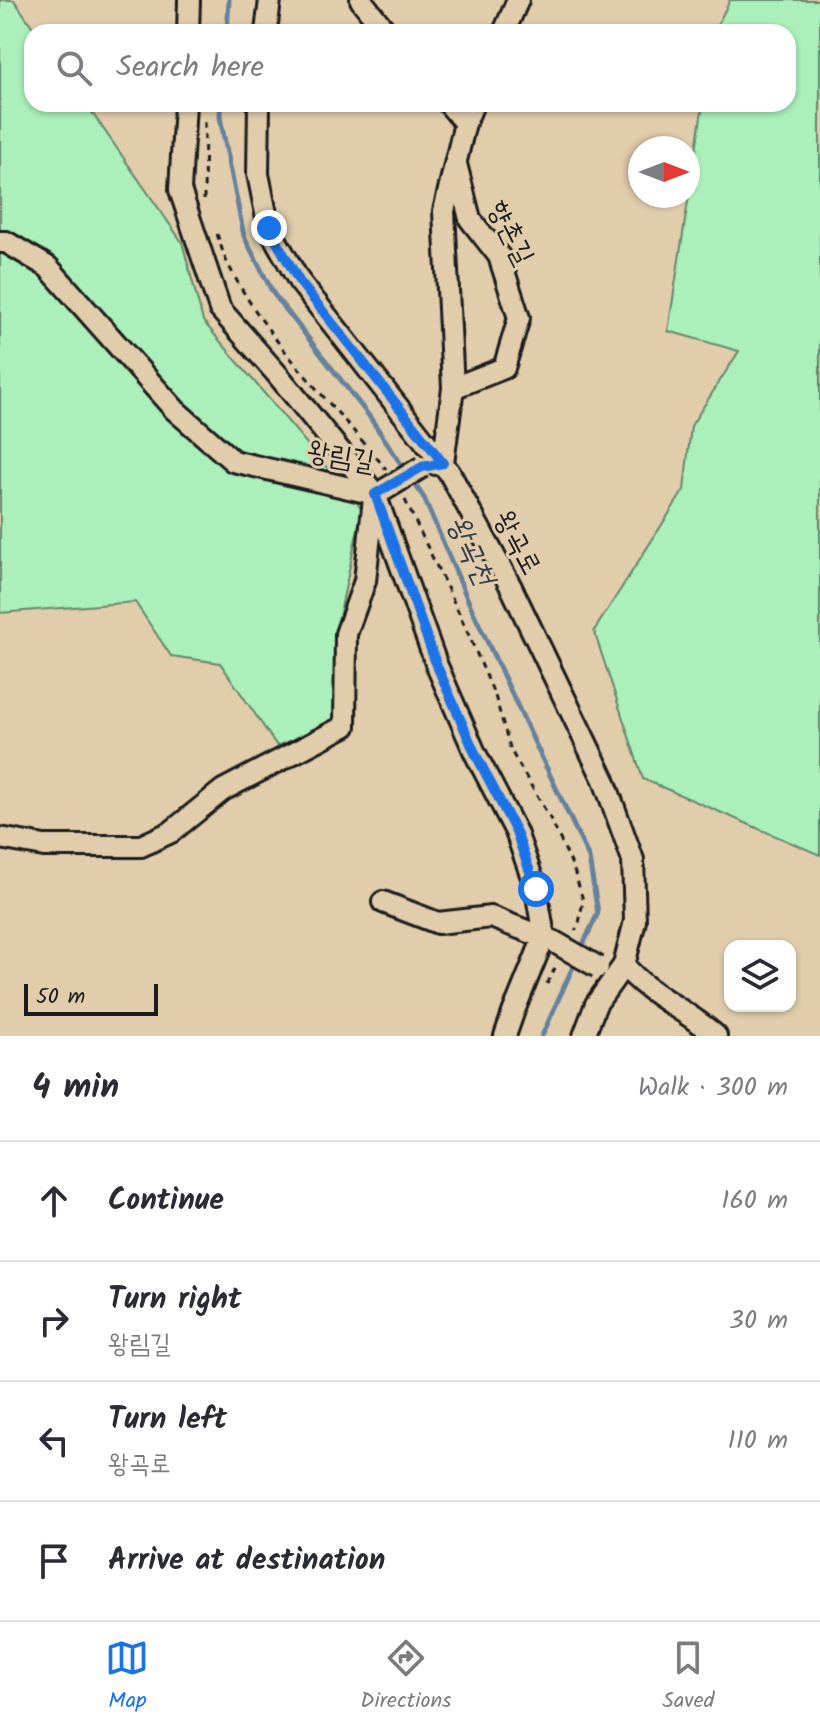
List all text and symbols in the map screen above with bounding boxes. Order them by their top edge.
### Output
search box [24,24,796,112]
text: Search here [116,44,264,92]
icon: search [52,46,96,90]
north arrow [628,136,700,208]
street label: 향촌길 [474,193,545,273]
route end [251,210,287,246]
street label: 왕림길 [303,429,378,485]
street label: 왕곡로 [481,503,553,584]
water label: 왕곡천 [433,508,508,596]
route start [518,871,554,907]
map controls [724,940,796,1012]
button: layers [724,940,796,1012]
scale bar [24,980,158,1016]
text: 50 m [36,980,85,1015]
text: 4 min [32,1061,119,1115]
text: Walk · 300 m [638,1067,788,1109]
text: Continue [108,1177,224,1225]
icon: ahead [32,1179,76,1223]
text: 160 m [721,1180,788,1222]
text: Turn right [108,1276,241,1324]
icon: right [32,1299,76,1343]
text: 30 m [729,1300,788,1342]
text: 왕림길 [108,1324,171,1366]
text: Turn left [108,1396,227,1444]
icon: left [32,1419,76,1463]
text: 110 m [728,1420,788,1462]
text: 왕곡로 [108,1444,171,1486]
text: Arrive at destination [108,1537,385,1585]
icon: arrive [32,1539,76,1583]
tab: Map [105,1636,149,1719]
tab: Directions [360,1636,452,1719]
tab: Saved [662,1636,715,1719]

